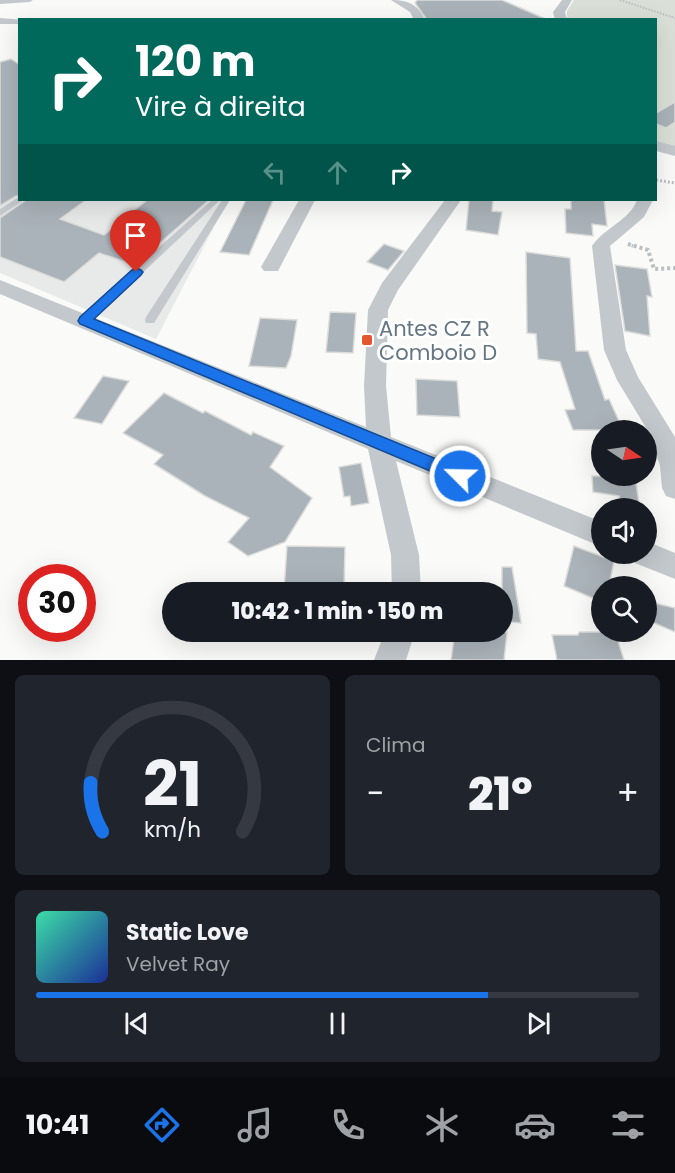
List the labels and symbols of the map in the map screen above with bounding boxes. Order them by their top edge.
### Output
pin [110,210,161,272]
place label: Antes CZ R Comboio D [379,314,497,367]
marker: Antes CZ R Comboio D [360,333,374,347]
north arrow [591,420,657,486]
position arrow [428,444,492,508]
speed limit sign: 30 [18,564,96,642]

